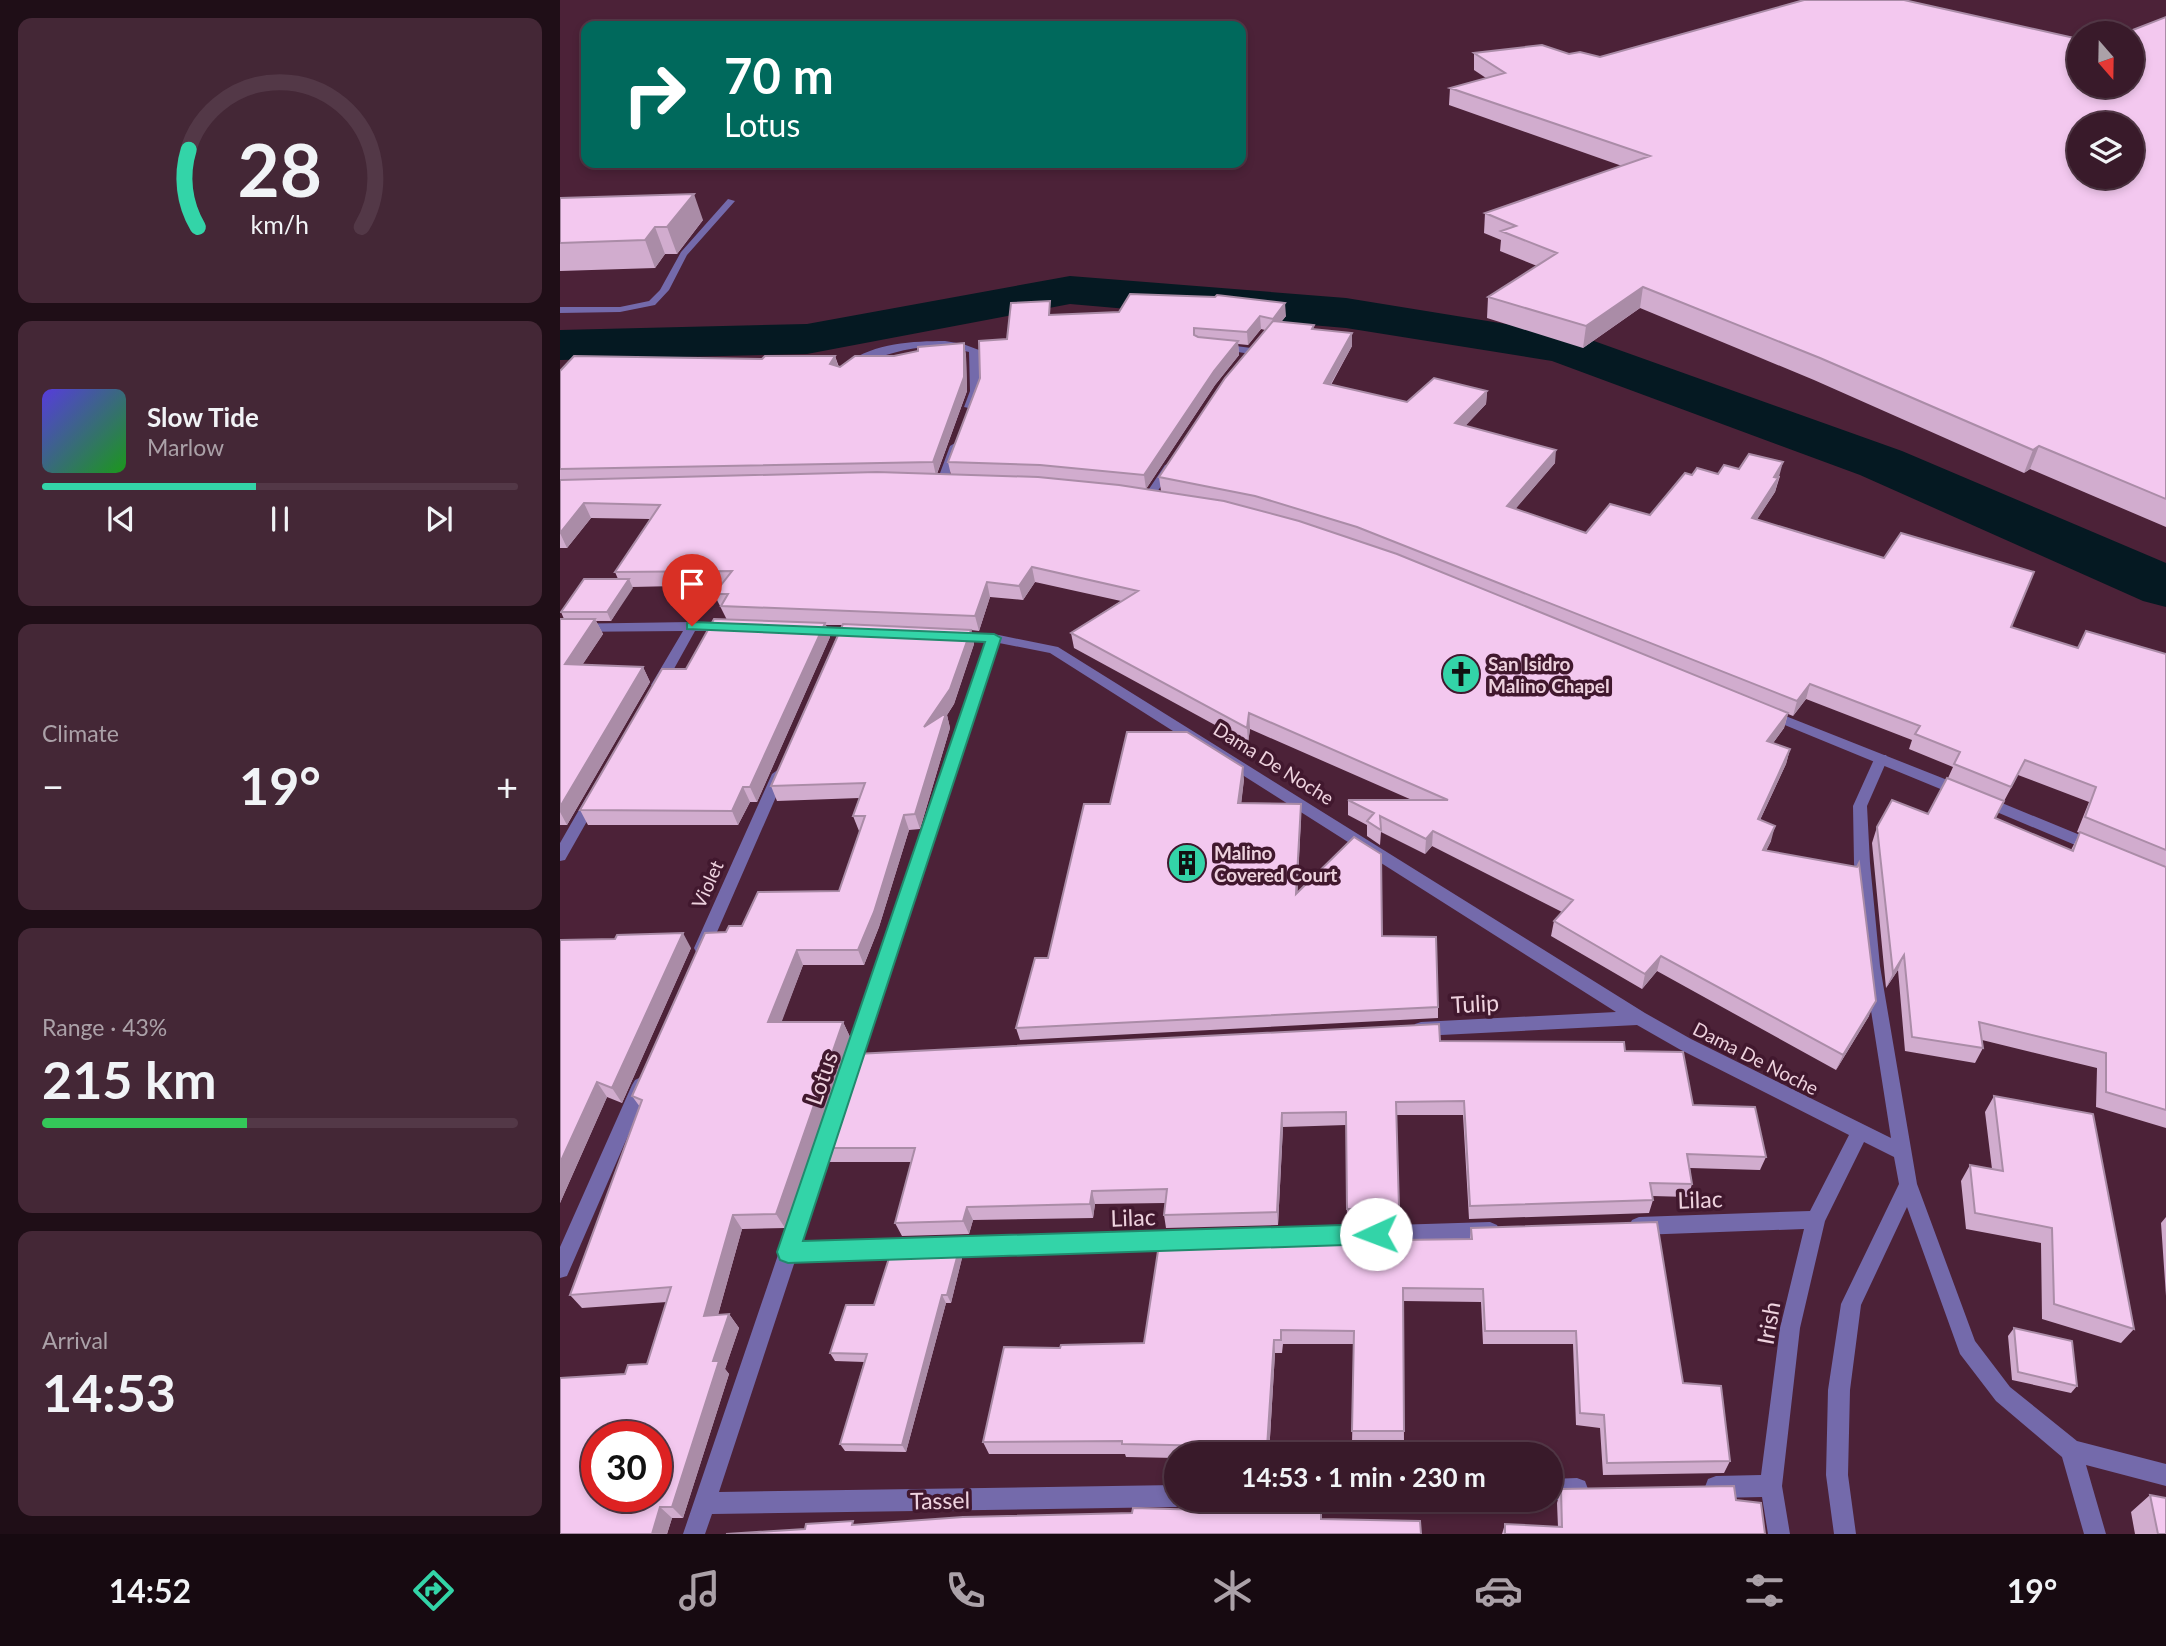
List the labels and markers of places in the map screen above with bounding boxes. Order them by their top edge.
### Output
pin [662,554,722,626]
place label: San Isidro Malino Chapel [1488,652,1610,697]
church icon: San Isidro Malino Chapel [1440,653,1482,695]
place label: Malino Covered Court [1214,841,1337,886]
building icon: Malino Covered Court [1166,842,1208,884]

